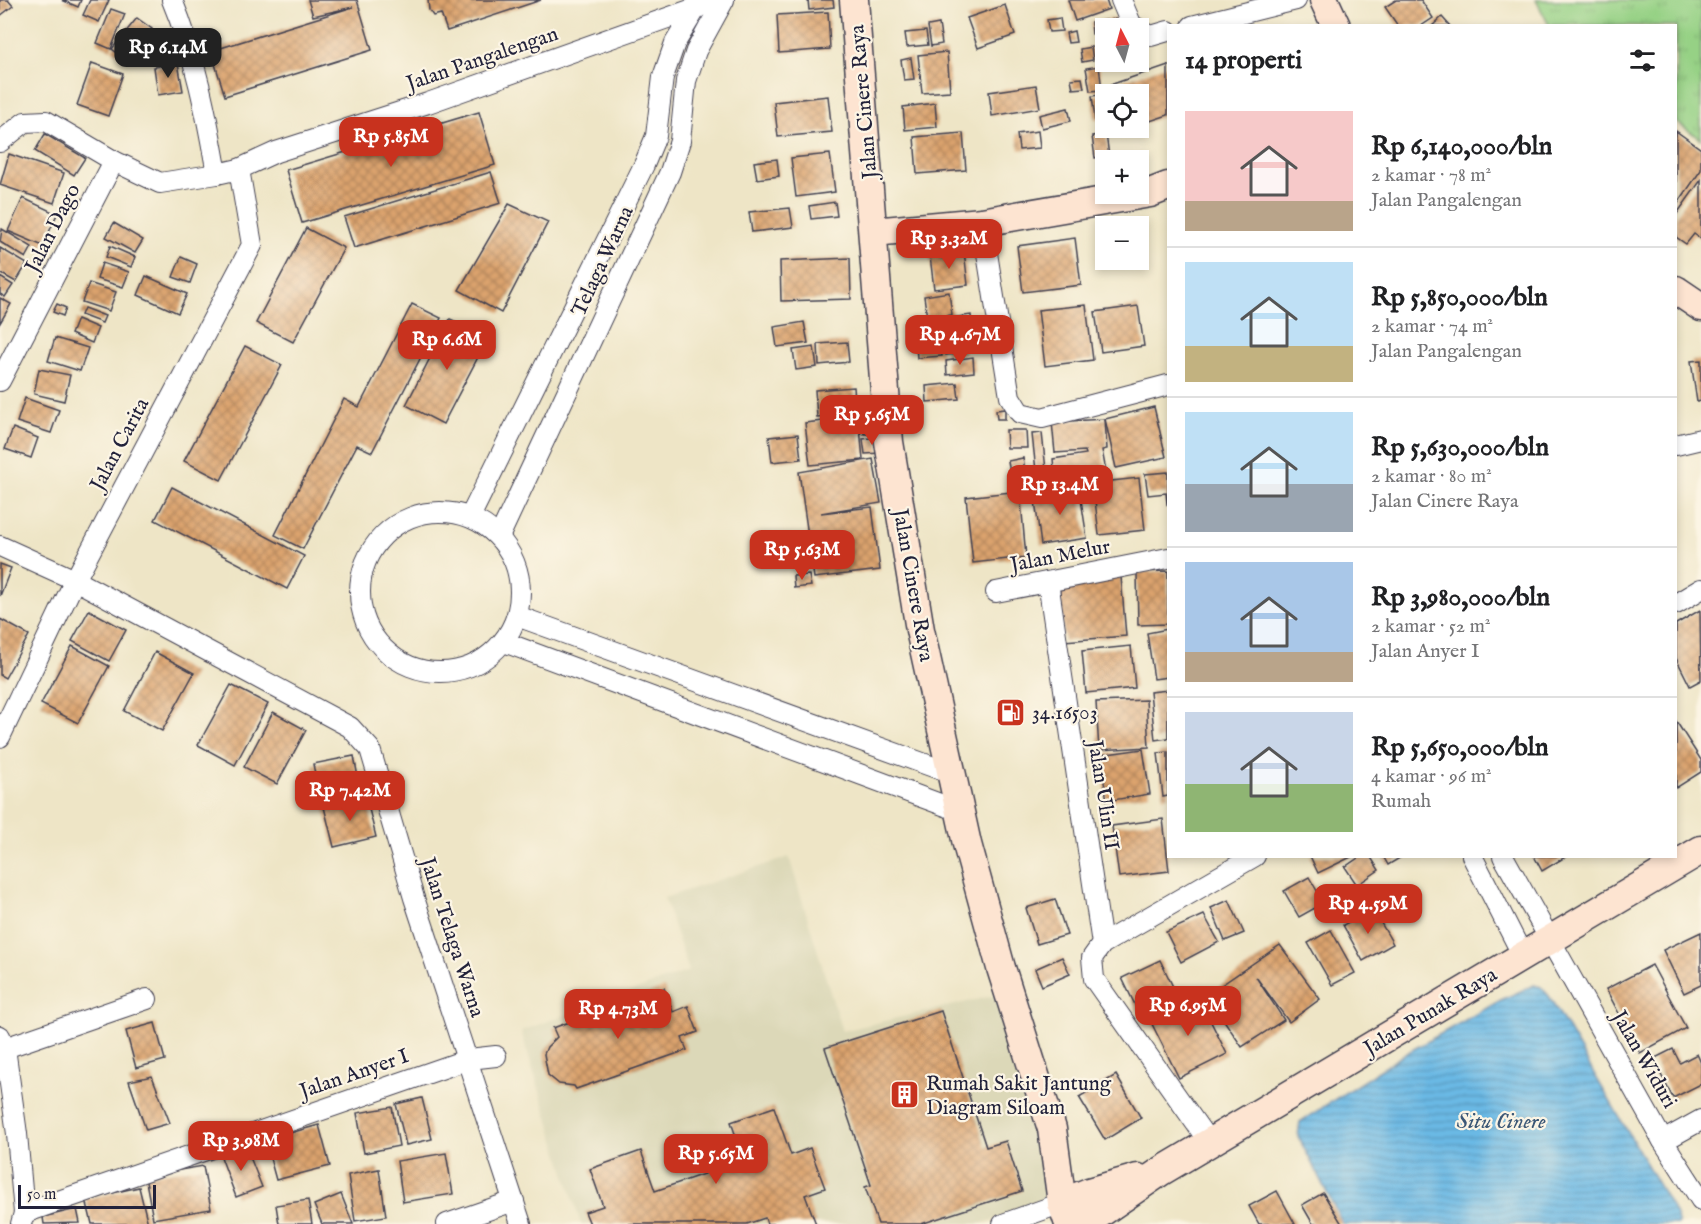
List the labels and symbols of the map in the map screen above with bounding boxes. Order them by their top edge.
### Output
north arrow [1095,18,1149,72]
street label: Jalan Pangalengan [401,21,562,99]
street label: Jalan Cinere Raya [844,23,885,182]
pin: Rp 6.14M [106,28,230,79]
pin: Rp 5.85M [329,117,453,168]
street label: Jalan Dago [19,180,87,279]
street label: Telaga Warna [566,201,641,321]
pin: Rp 3.32M [887,219,1011,270]
pin: Rp 4.67M [898,315,1022,366]
pin: Rp 6.6M [392,320,502,371]
street label: Jalan Carita [84,393,156,498]
pin: Rp 5.65M [810,395,934,446]
pin: Rp 13.4M [998,465,1122,516]
street label: Jalan Cinere Raya [885,505,939,665]
pin: Rp 5.63M [740,530,864,581]
street label: Jalan Melur [1006,534,1113,580]
fuel station icon: 34.16503 [995,696,1027,728]
place label: 34.16503 [1032,700,1097,727]
street label: Jalan Ulin II [1080,736,1125,852]
pin: Rp 7.42M [288,771,412,822]
street label: Jalan Telaga Warna [412,852,490,1022]
pin: Rp 4.59M [1306,884,1430,935]
street label: Jalan Punak Raya [1357,961,1503,1064]
pin: Rp 6.95M [1126,986,1250,1037]
pin: Rp 4.73M [556,989,680,1040]
street label: Jalan Widuri [1604,1004,1683,1114]
street label: Jalan Anyer I [294,1043,413,1106]
place label: Rumah Sakit Jantung Diagram Siloam [926,1071,1112,1122]
building icon: Rumah Sakit Jantung Diagram Siloam [889,1079,921,1111]
water label: Situ Cinere [1456,1108,1546,1136]
pin: Rp 3.98M [179,1121,303,1172]
pin: Rp 5.65M [654,1134,778,1185]
scale bar [18,1182,156,1210]

